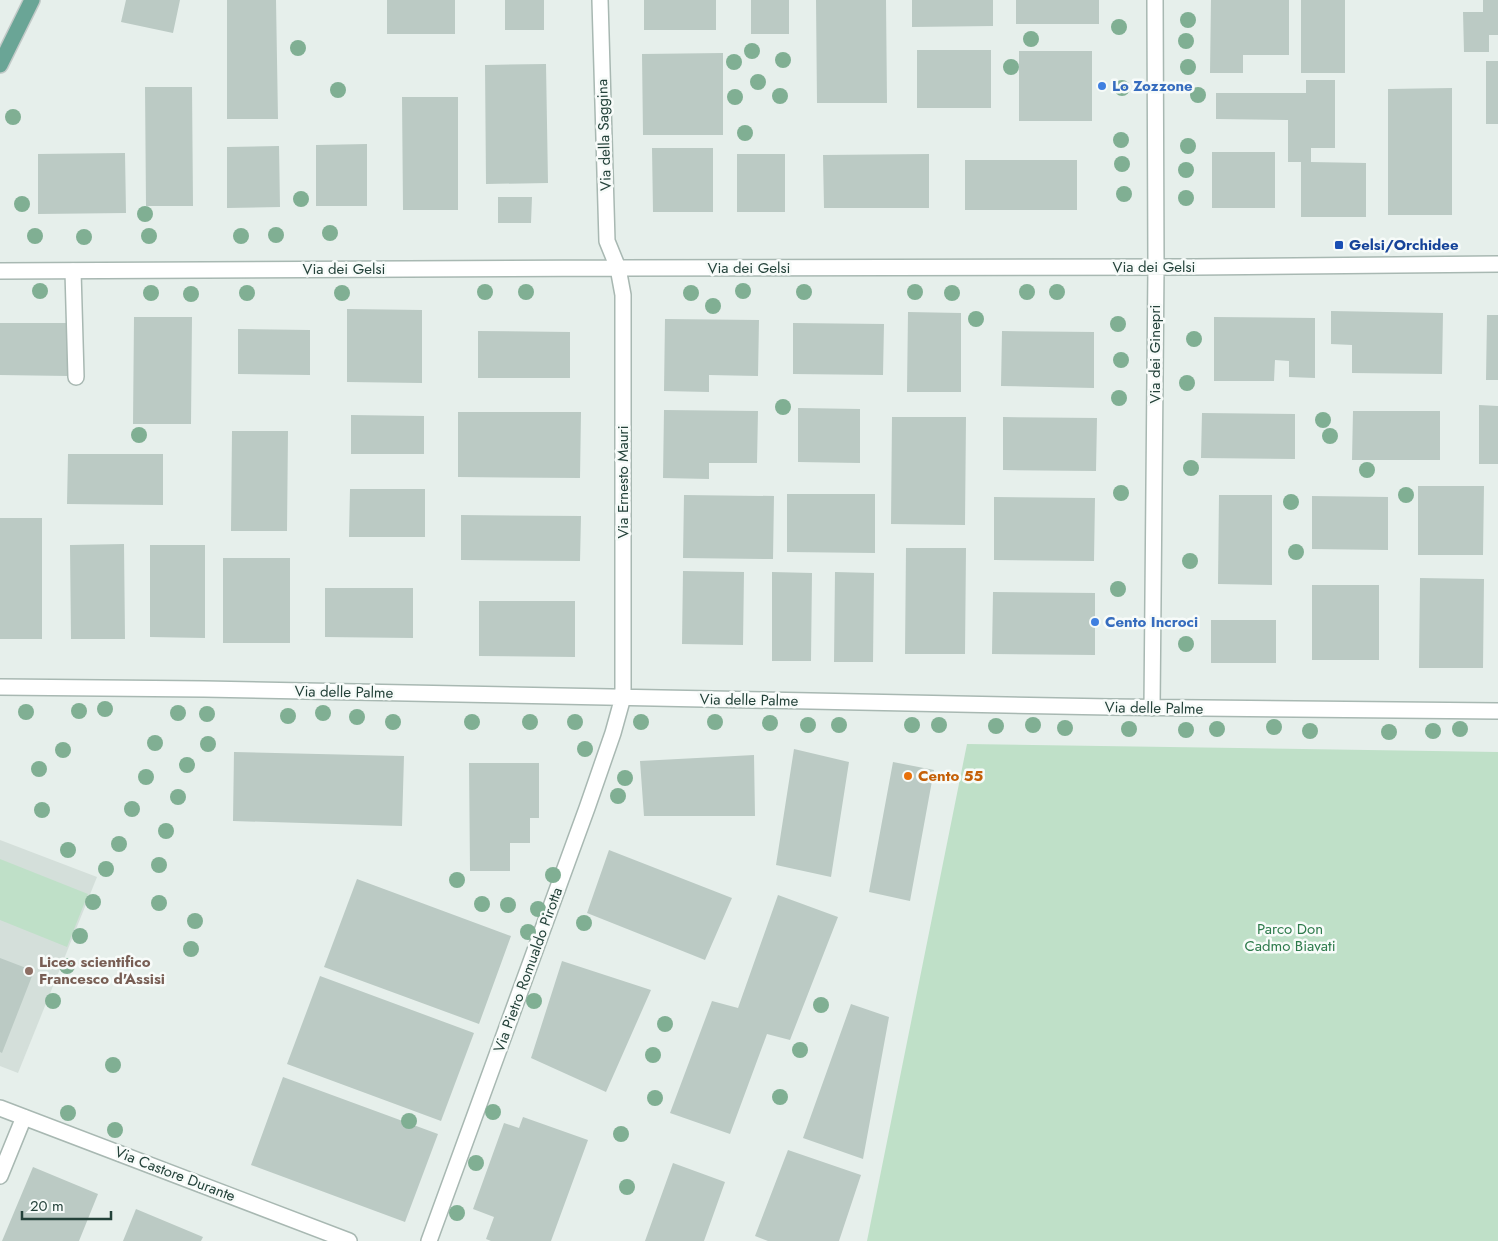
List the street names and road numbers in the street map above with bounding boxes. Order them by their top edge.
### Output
street label: Via della Saggina [591,79,617,191]
street label: Via dei Gelsi [1113,256,1195,278]
street label: Via dei Gelsi [708,257,790,279]
street label: Via dei Gelsi [303,258,385,280]
street label: Via dei Ginepri [1144,305,1166,403]
street label: Via Ernesto Mauri [612,425,634,539]
street label: Via delle Palme [294,680,394,704]
street label: Via delle Palme [699,688,799,712]
street label: Via delle Palme [1104,696,1204,720]
street label: Via Pietro Romualdo Pirotta [488,884,568,1056]
street label: Via Castore Durante [111,1141,239,1207]

